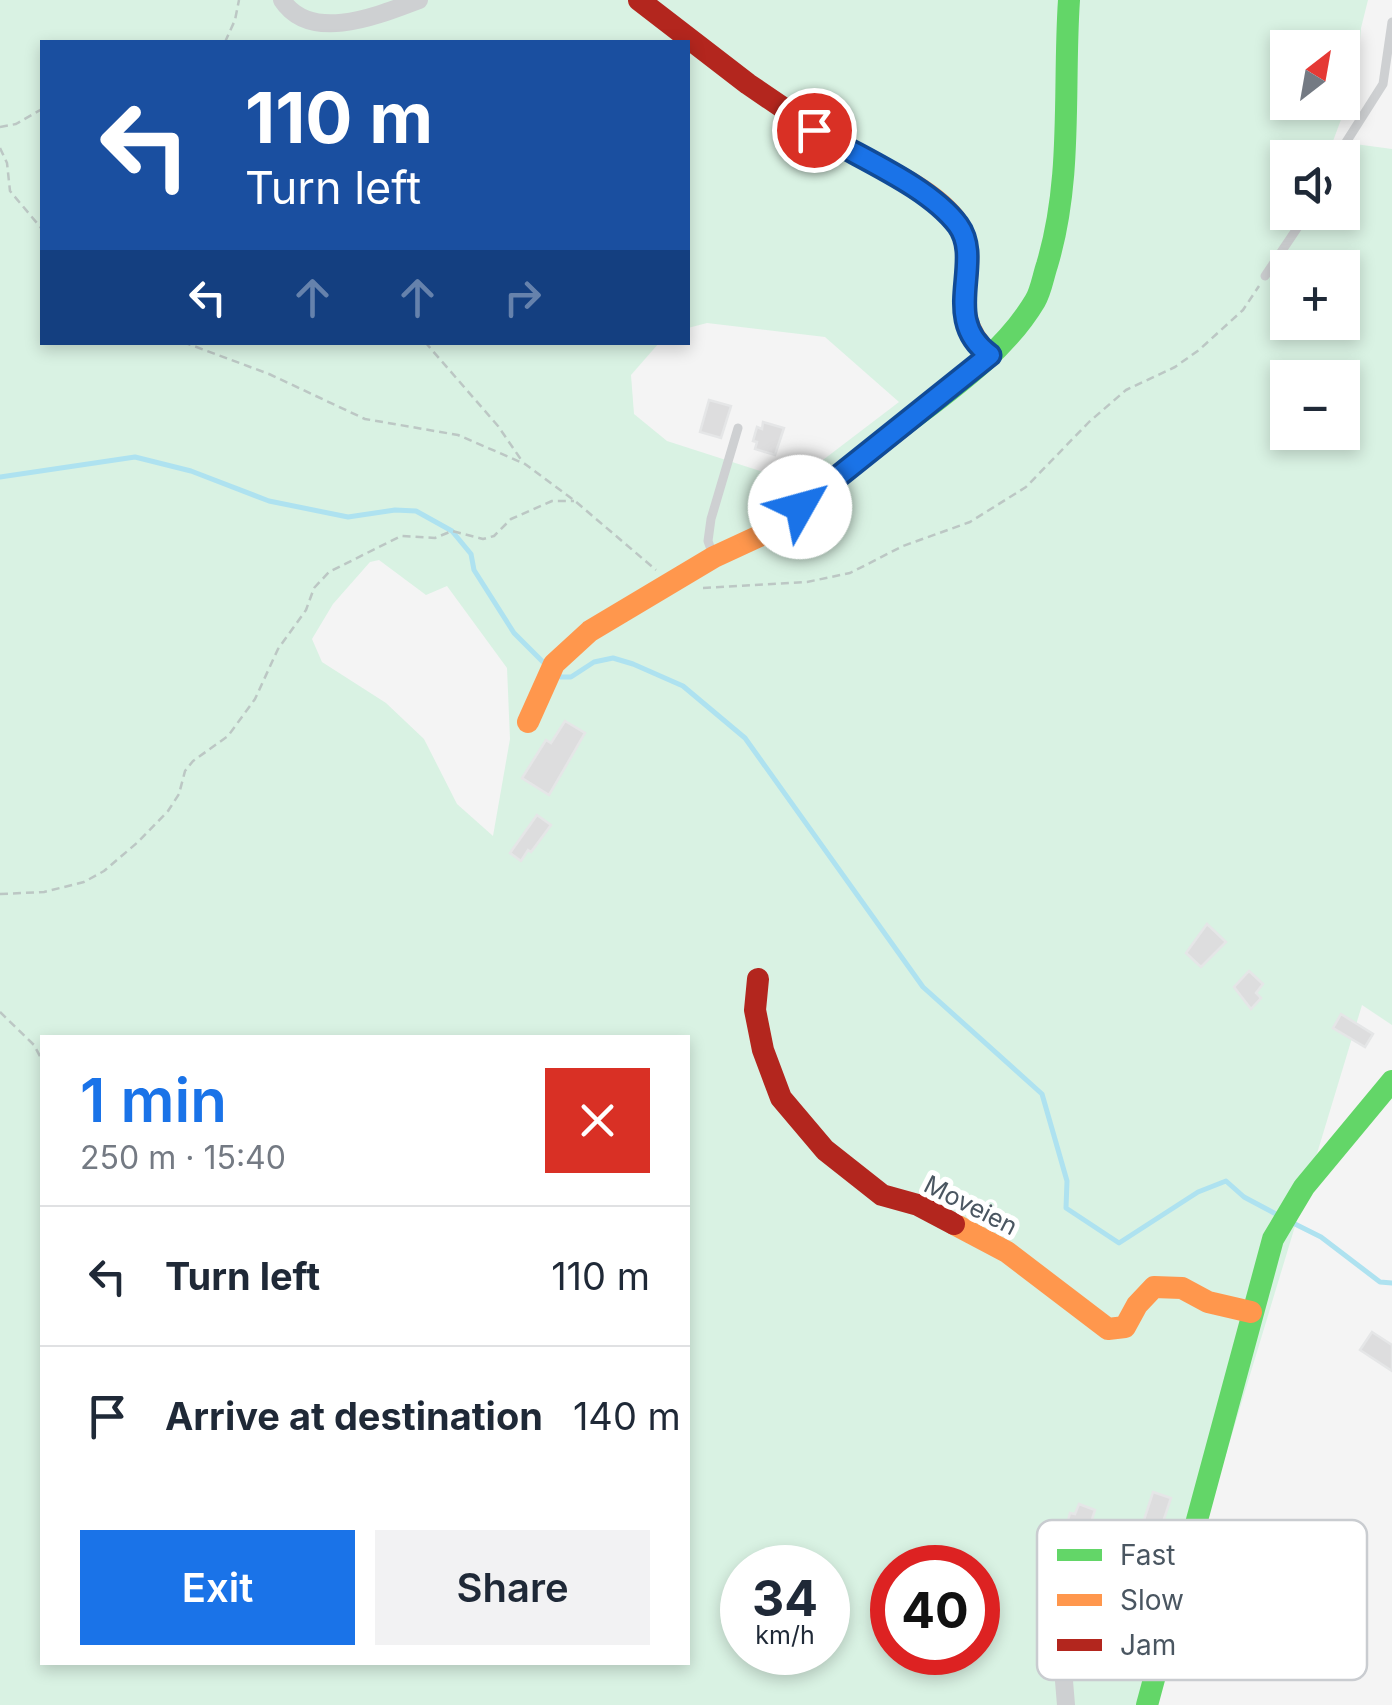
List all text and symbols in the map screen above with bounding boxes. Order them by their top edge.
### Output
north arrow [1270,30,1360,120]
map controls [1270,30,1360,450]
text: 110 m [245,75,433,160]
icon: left [80,80,210,210]
pin [772,88,857,173]
icon: arrive [787,103,842,158]
button: sound [1270,140,1360,230]
text: Turn left [245,160,421,215]
button: + [1270,250,1360,340]
icon: left [180,270,235,325]
icon: ahead [285,270,340,325]
icon: ahead [390,270,445,325]
icon: right [495,270,550,325]
button: − [1270,360,1360,450]
position arrow [748,455,852,559]
text: 1 min [80,1064,227,1136]
button: close [545,1068,650,1173]
text: 250 m · 15:40 [80,1138,286,1177]
street label: Moveien [919,1169,1023,1241]
icon: left [80,1249,135,1304]
text: Turn left [165,1253,320,1299]
text: 110 m [551,1253,650,1299]
icon: arrive [80,1389,135,1444]
text: Arrive at destination [165,1393,543,1439]
text: 140 m [573,1393,681,1439]
legend [1037,1520,1367,1680]
button: Exit [80,1530,355,1645]
button: Share [375,1530,650,1645]
text: Fast [1120,1538,1176,1572]
speed limit sign: 40 [870,1545,1000,1675]
text: 34 [752,1568,818,1628]
text: Slow [1120,1583,1184,1617]
text: km/h [755,1620,815,1650]
text: Jam [1120,1628,1176,1662]

